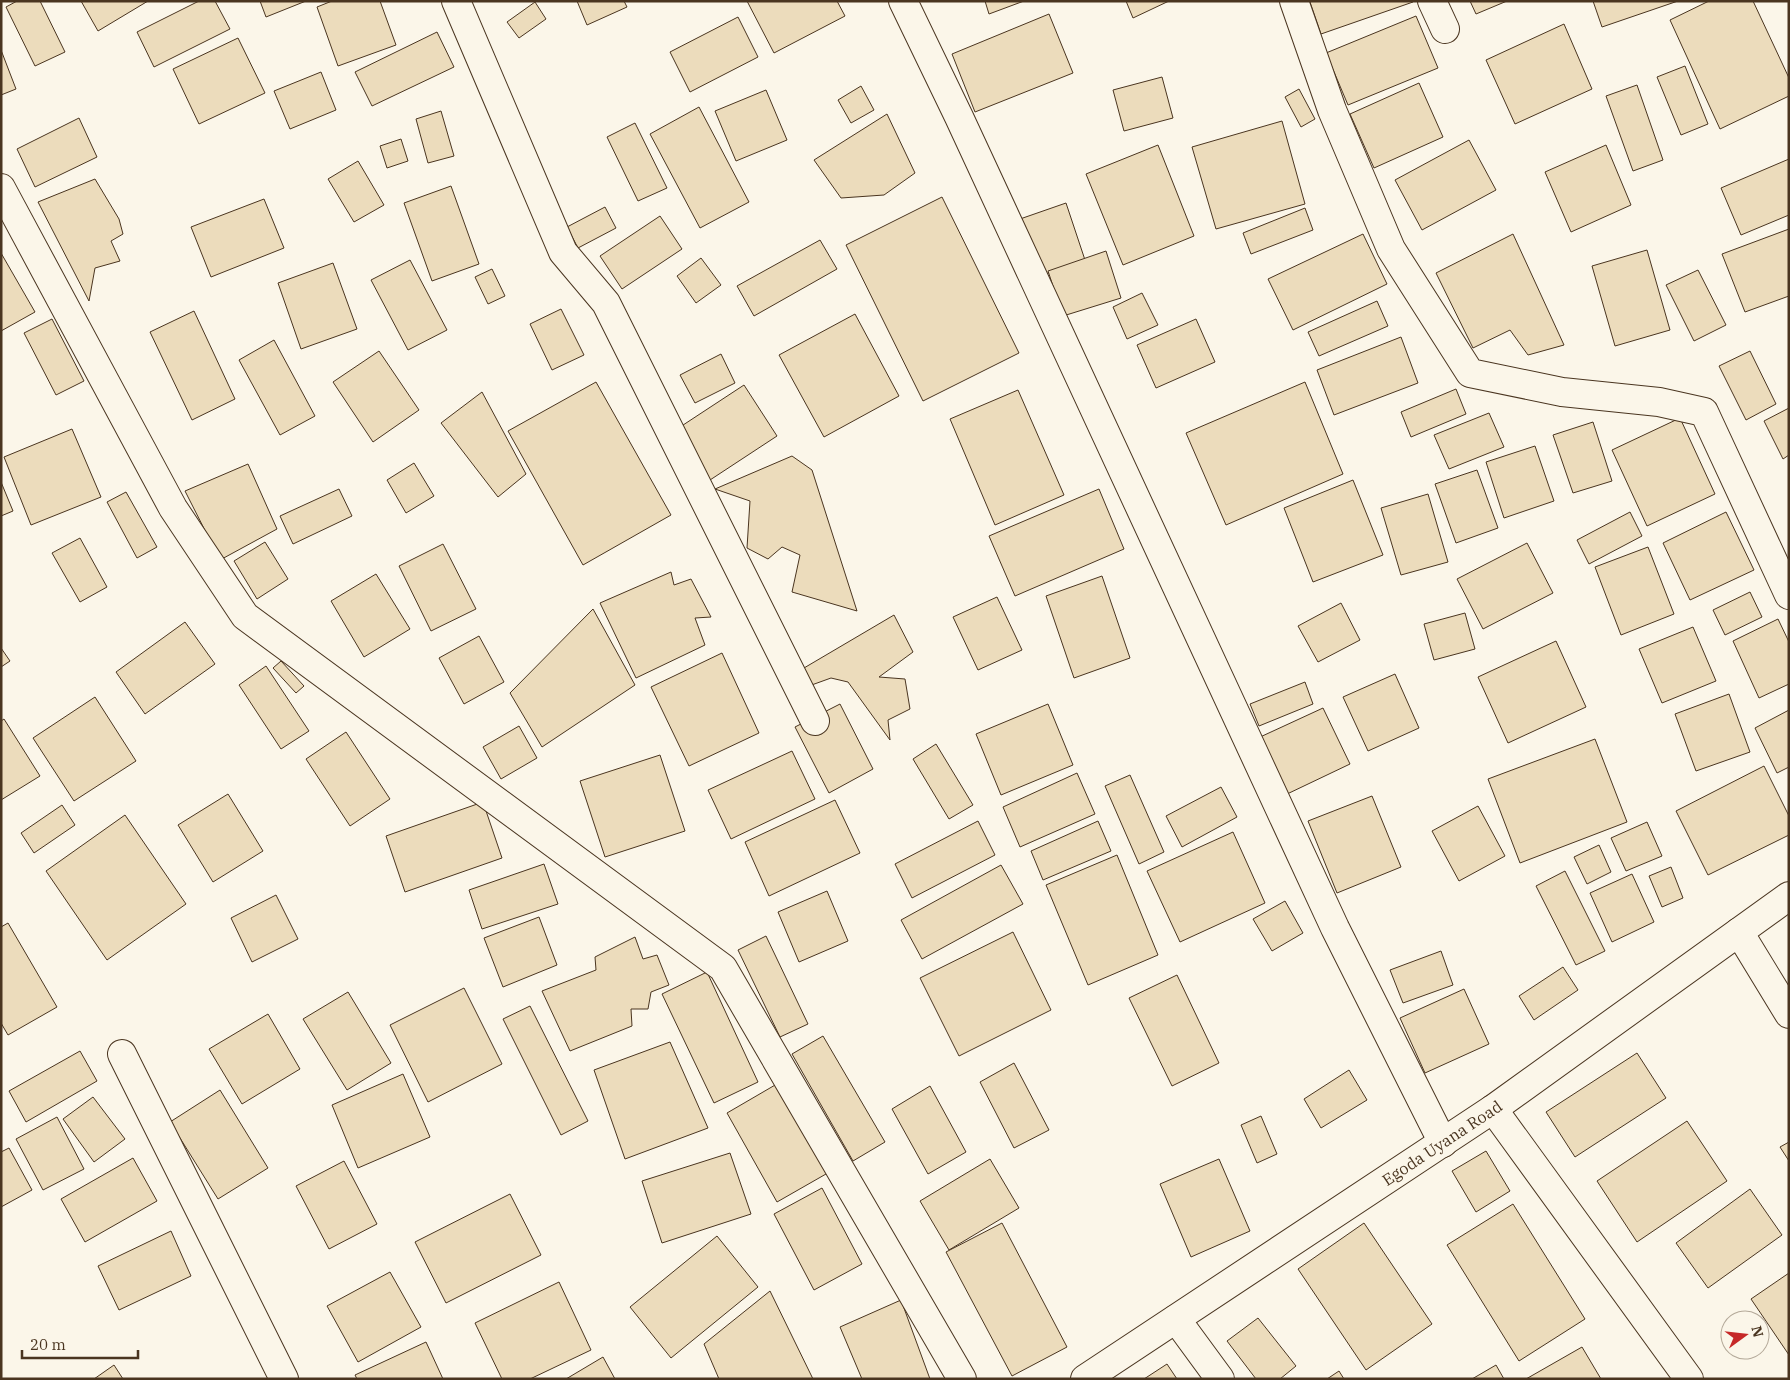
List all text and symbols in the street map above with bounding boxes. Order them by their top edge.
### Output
street label: Egoda Uyana Road [1378,1096,1506,1190]
north arrow [1720,1310,1770,1360]
text: N [1747,1324,1768,1339]
scale bar [22,1328,139,1360]
text: 20 m [30,1335,66,1354]

